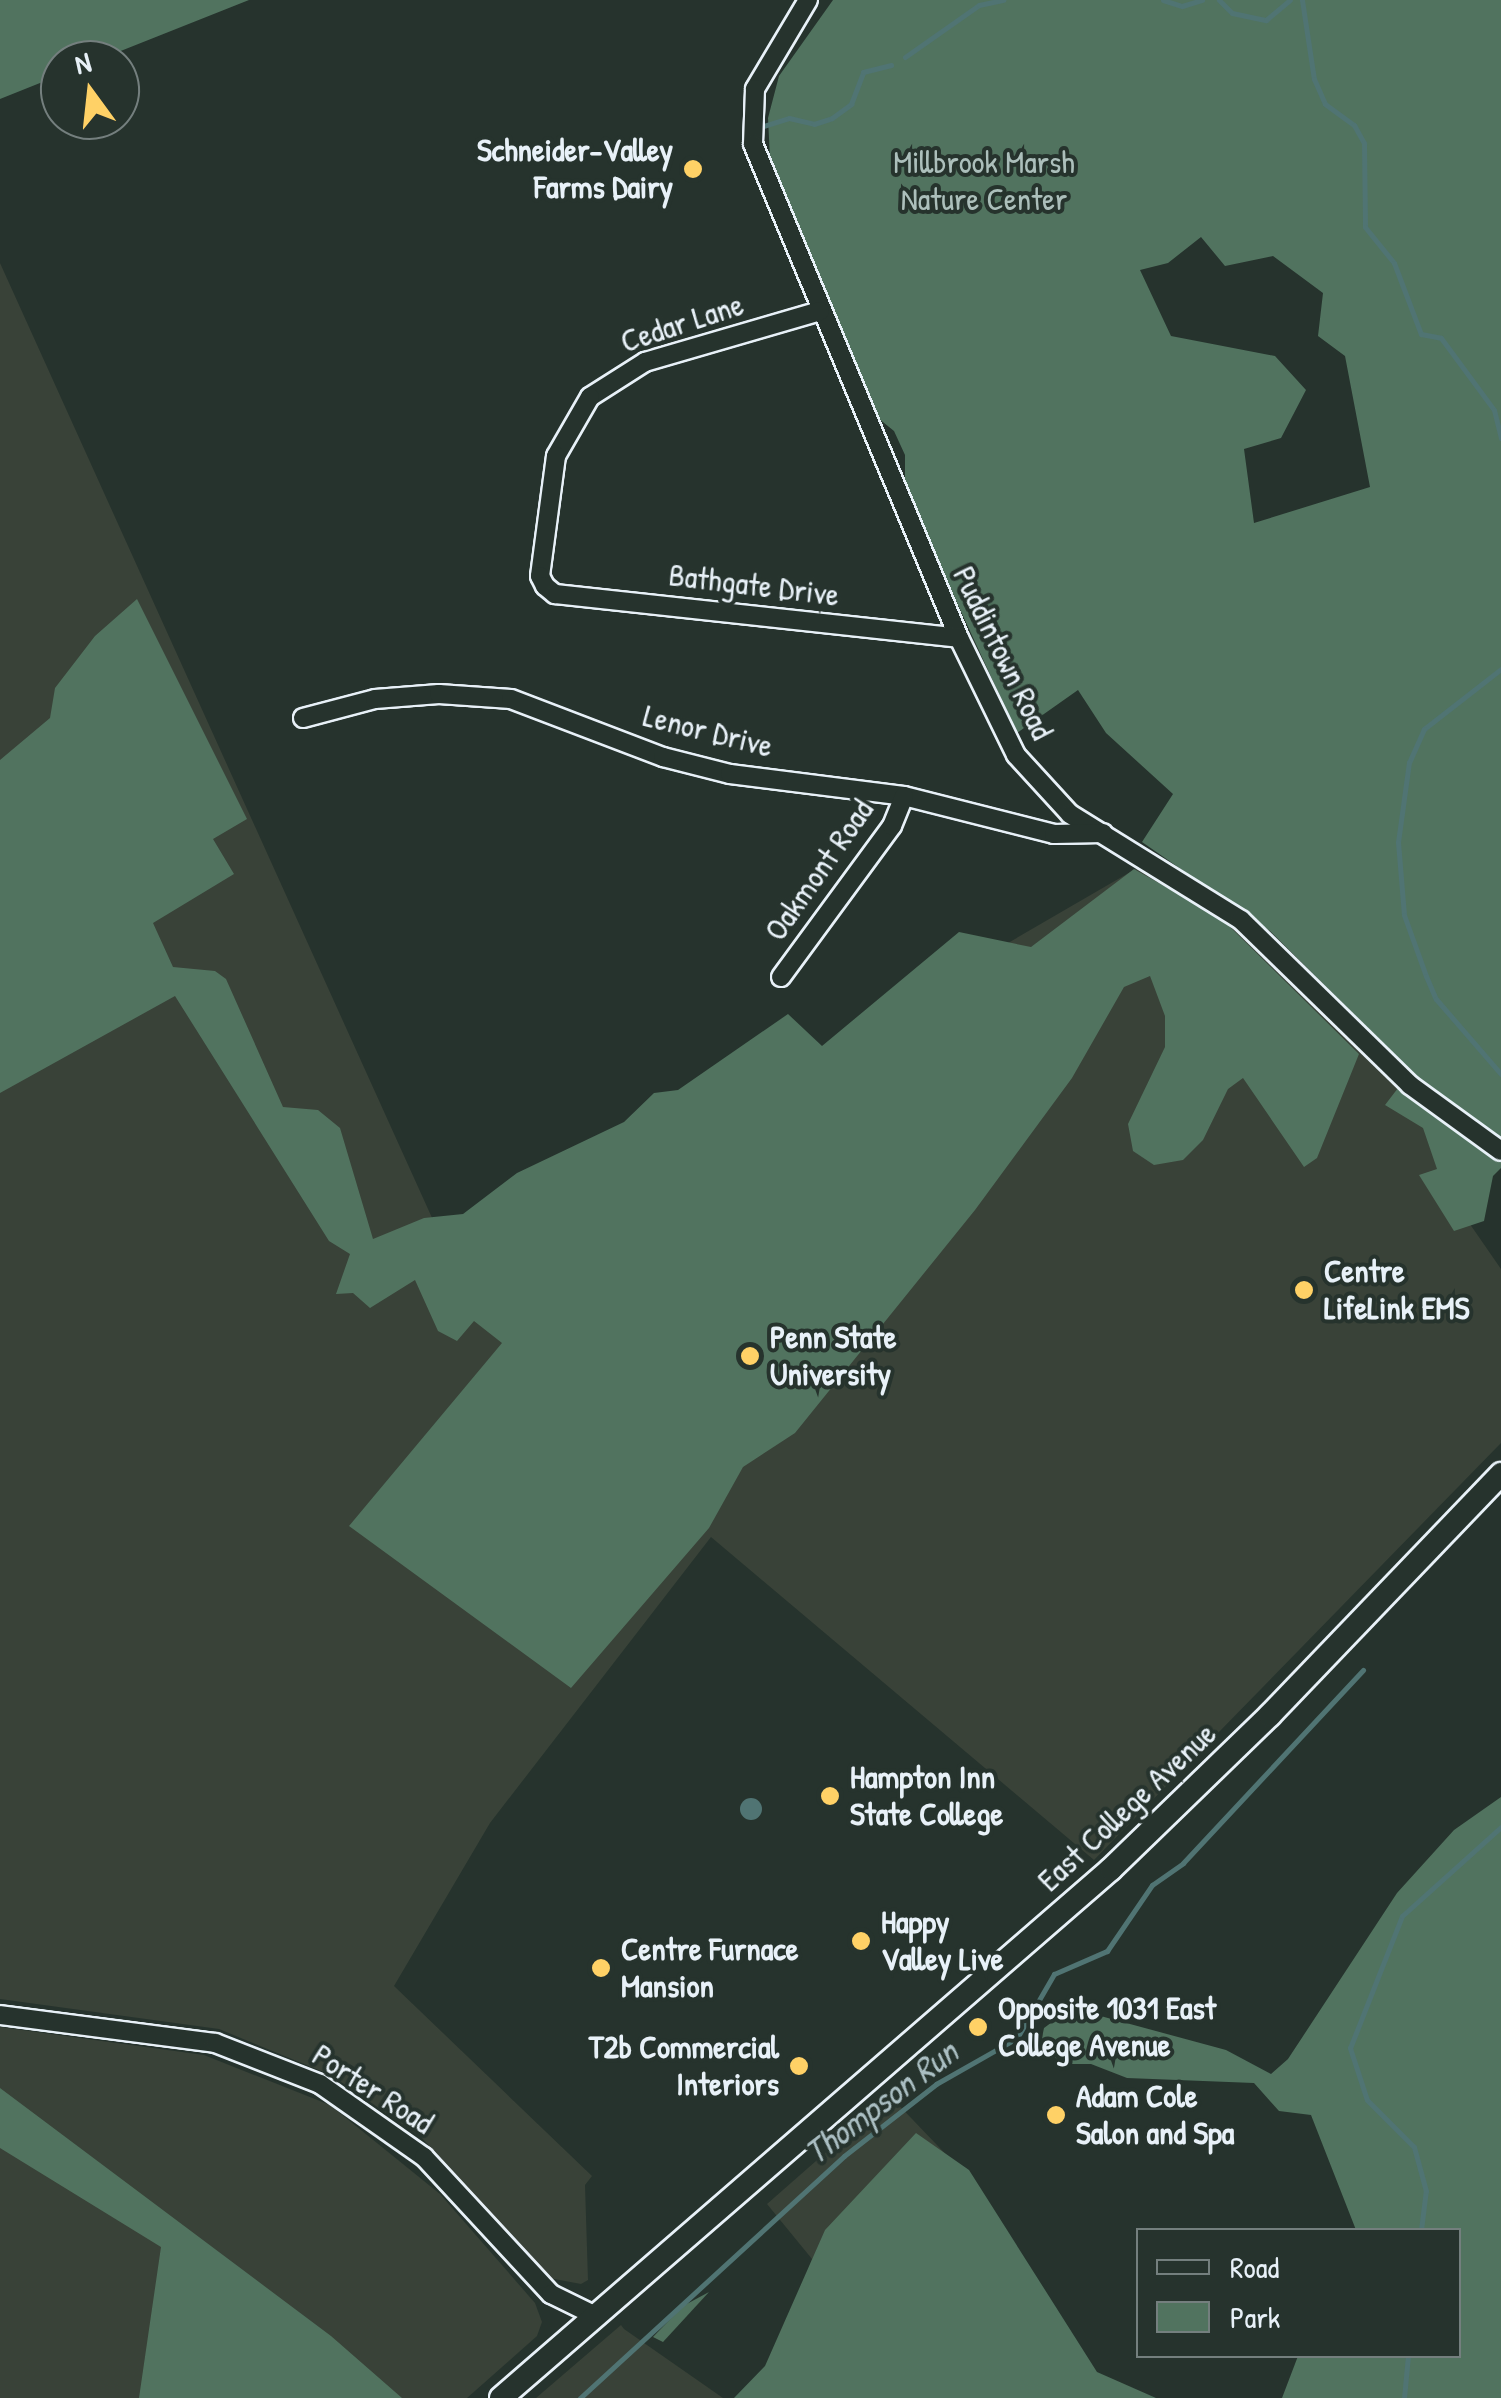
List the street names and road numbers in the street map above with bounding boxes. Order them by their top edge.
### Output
street label: Cedar Lane [616,285,748,361]
street label: Bathgate Drive [667,556,841,614]
street label: Puddintown Road [945,560,1061,746]
street label: Lenor Drive [639,696,777,766]
street label: Oakmont Road [756,792,882,948]
street label: East College Avenue [1030,1715,1224,1899]
street label: Porter Road [305,2036,441,2142]

